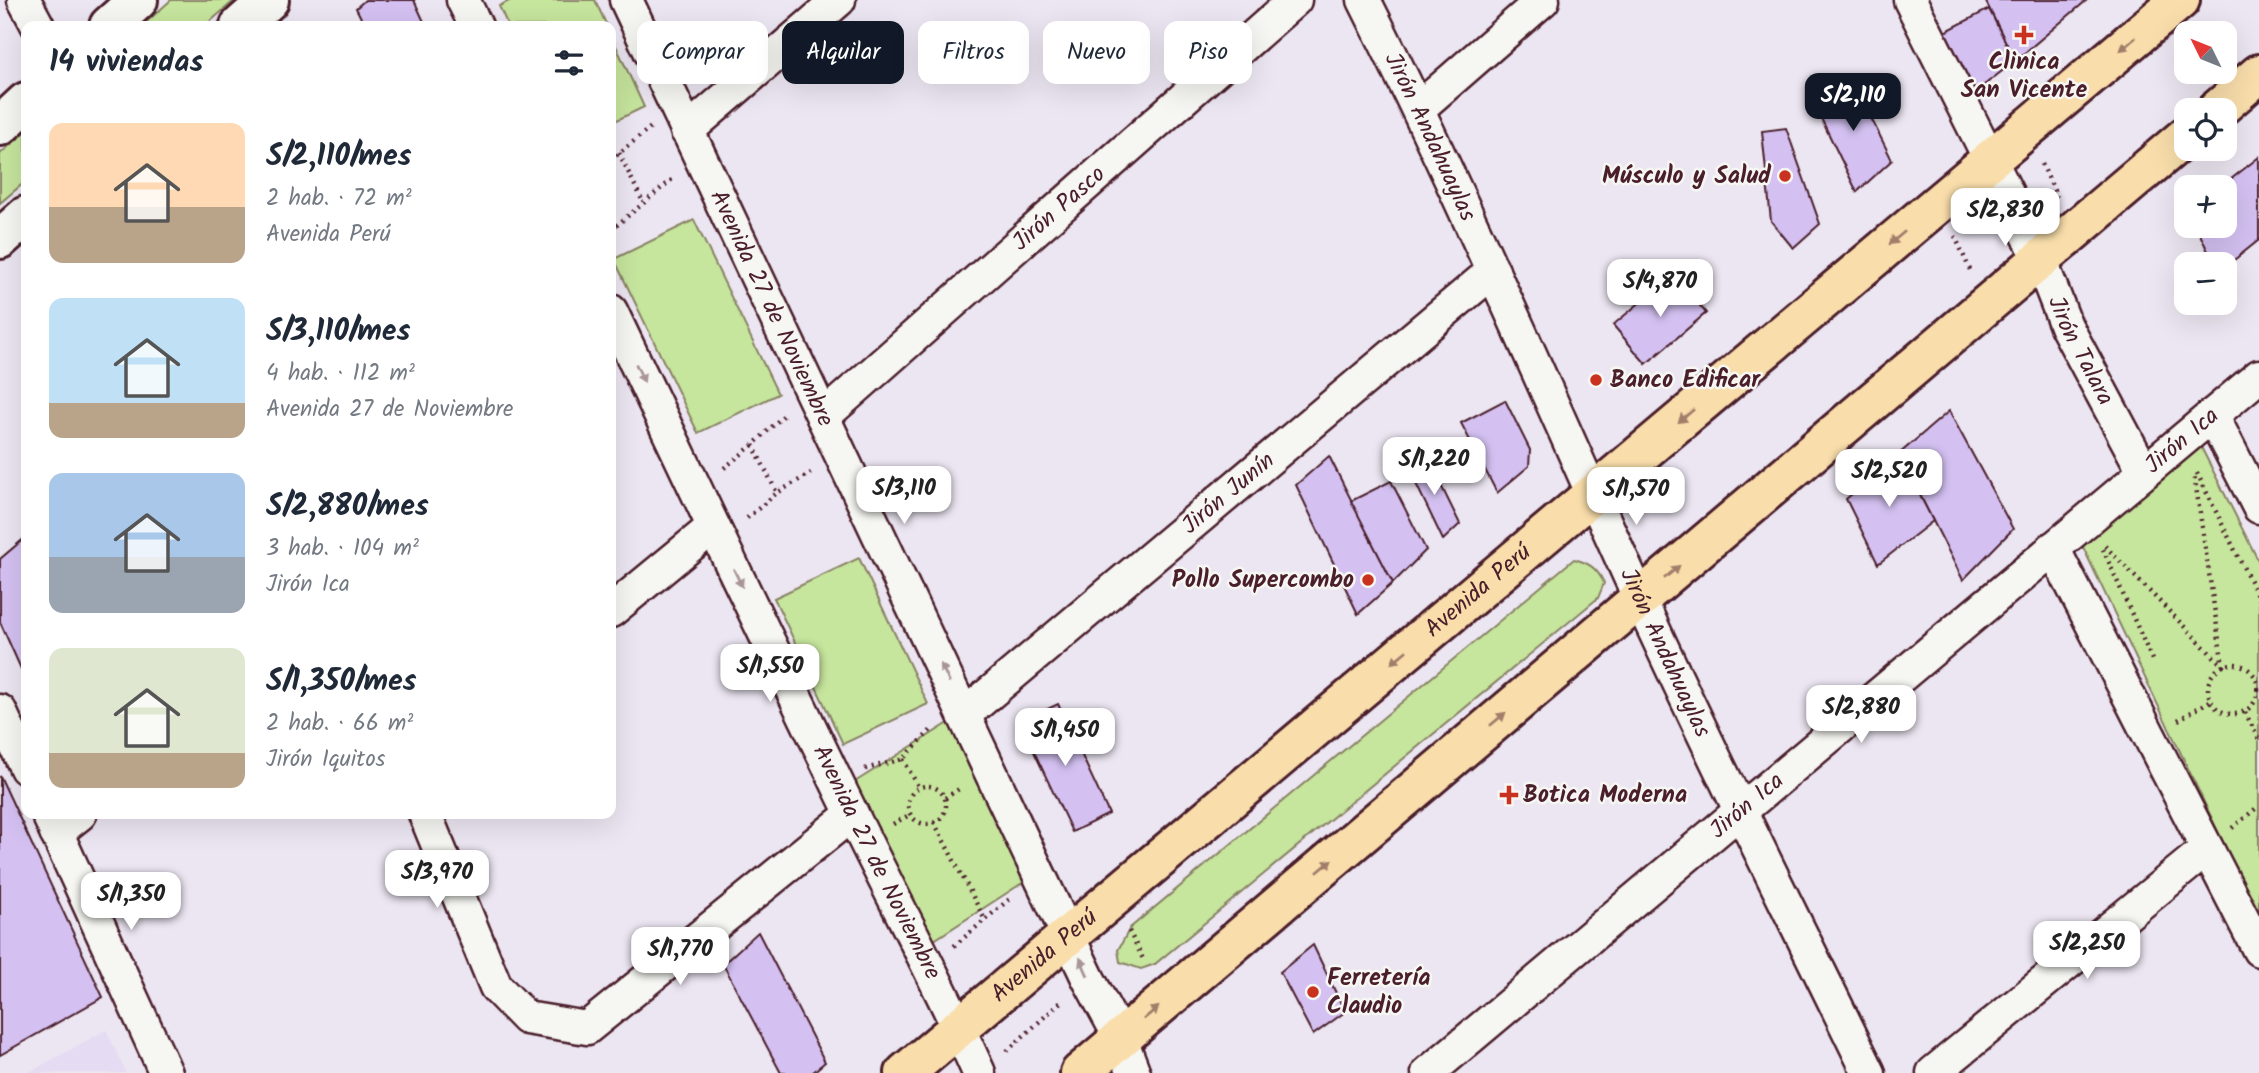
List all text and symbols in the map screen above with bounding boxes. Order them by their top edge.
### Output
chip: Comprar [637,21,768,84]
chip: Alquilar [782,21,904,84]
chip: Filtros [918,21,1029,84]
chip: Nuevo [1043,21,1150,84]
chip: Piso [1164,21,1252,84]
north arrow [2174,21,2236,84]
map controls [2174,21,2237,315]
marker: Clinica San Vicente [2014,25,2034,45]
one-way arrow [2119,36,2136,51]
text: 14 viviendas [49,39,204,87]
place label: Clinica San Vicente [1961,43,2087,110]
icon: filters [550,44,588,82]
street label: Jirón Andahuaylas [1373,46,1487,228]
pin: S/2,110 [1788,74,1918,133]
text: S/2,110 [1821,78,1885,114]
button: locate [2174,98,2237,161]
text: S/2,110/mes [266,133,412,181]
icon: home [105,151,189,235]
street label: Jirón Pasco [1003,156,1115,261]
place label: Músculo y Salud [1602,157,1772,196]
marker: Músculo y Salud [1777,168,1793,184]
button: + [2174,175,2237,238]
text: 2 hab. · 72 m² [266,181,412,217]
street label: Avenida 27 de Noviembre [699,183,845,434]
pin: S/2,830 [1940,188,2070,248]
text: S/2,830 [1967,193,2043,229]
text: Avenida Perú [266,217,391,253]
one-way arrow [1889,230,1906,245]
button: − [2174,252,2237,315]
pin: S/4,870 [1595,260,1725,319]
text: S/4,870 [1623,264,1697,300]
street label: Jirón Talara [2037,290,2125,413]
text: S/3,110/mes [266,308,410,356]
icon: home [105,326,189,410]
text: 4 hab. · 112 m² [266,356,415,392]
place label: Banco Edificar [1610,361,1761,400]
one-way arrow [634,363,646,383]
marker: Banco Edificar [1588,372,1604,388]
text: Avenida 27 de Noviembre [266,392,513,428]
street label: Jirón Ica [2136,398,2228,484]
one-way arrow [1677,408,1694,423]
pin: S/1,220 [1369,438,1499,497]
street label: Jirón Junín [1173,442,1284,544]
text: S/1,220 [1399,442,1469,478]
pin: S/2,520 [1824,449,1954,509]
text: S/2,520 [1851,454,1927,490]
pin: S/3,110 [839,466,969,526]
pin: S/1,570 [1571,468,1701,527]
text: S/3,110 [872,471,936,507]
text: S/1,570 [1603,472,1669,508]
text: S/2,880/mes [266,483,429,531]
icon: home [105,501,189,585]
text: 3 hab. · 104 m² [266,531,419,567]
street label: Avenida Perú [1416,534,1541,648]
place label: Pollo Supercombo [1172,561,1354,600]
street label: Jirón Andahuaylas [1609,562,1721,744]
one-way arrow [1663,565,1680,580]
text: Jirón Ica [266,567,350,603]
one-way arrow [732,568,743,588]
marker: Pollo Supercombo [1360,572,1376,588]
pin: S/1,550 [705,644,835,704]
text: S/1,550 [736,649,804,685]
one-way arrow [1391,649,1408,664]
text: S/1,350/mes [266,658,417,706]
one-way arrow [939,663,950,683]
icon: home [105,676,189,760]
pin: S/2,880 [1796,686,1926,745]
text: S/2,880 [1822,690,1900,726]
text: 2 hab. · 66 m² [266,706,413,742]
pin: S/1,450 [1000,708,1130,768]
one-way arrow [1489,711,1507,727]
text: S/1,450 [1031,713,1099,749]
street label: Avenida 27 de Noviembre [802,738,952,987]
text: Jirón Iquitos [266,742,385,778]
street label: Jirón Ica [1701,763,1793,849]
place label: Botica Moderna [1523,776,1687,815]
marker: Botica Moderna [1501,787,1517,803]
pin: S/3,970 [372,850,502,910]
text: S/3,970 [401,855,473,891]
one-way arrow [1316,859,1333,874]
pin: S/1,350 [66,872,196,932]
text: S/1,350 [97,877,165,913]
street label: Avenida Perú [982,899,1107,1013]
pin: S/2,250 [2022,922,2152,981]
text: S/2,250 [2049,926,2125,962]
pin: S/1,770 [615,928,745,987]
text: S/1,770 [647,932,713,968]
one-way arrow [1078,957,1090,977]
place label: Ferretería Claudio [1327,959,1431,1026]
marker: Ferretería Claudio [1305,984,1321,1000]
one-way arrow [1143,1006,1160,1021]

